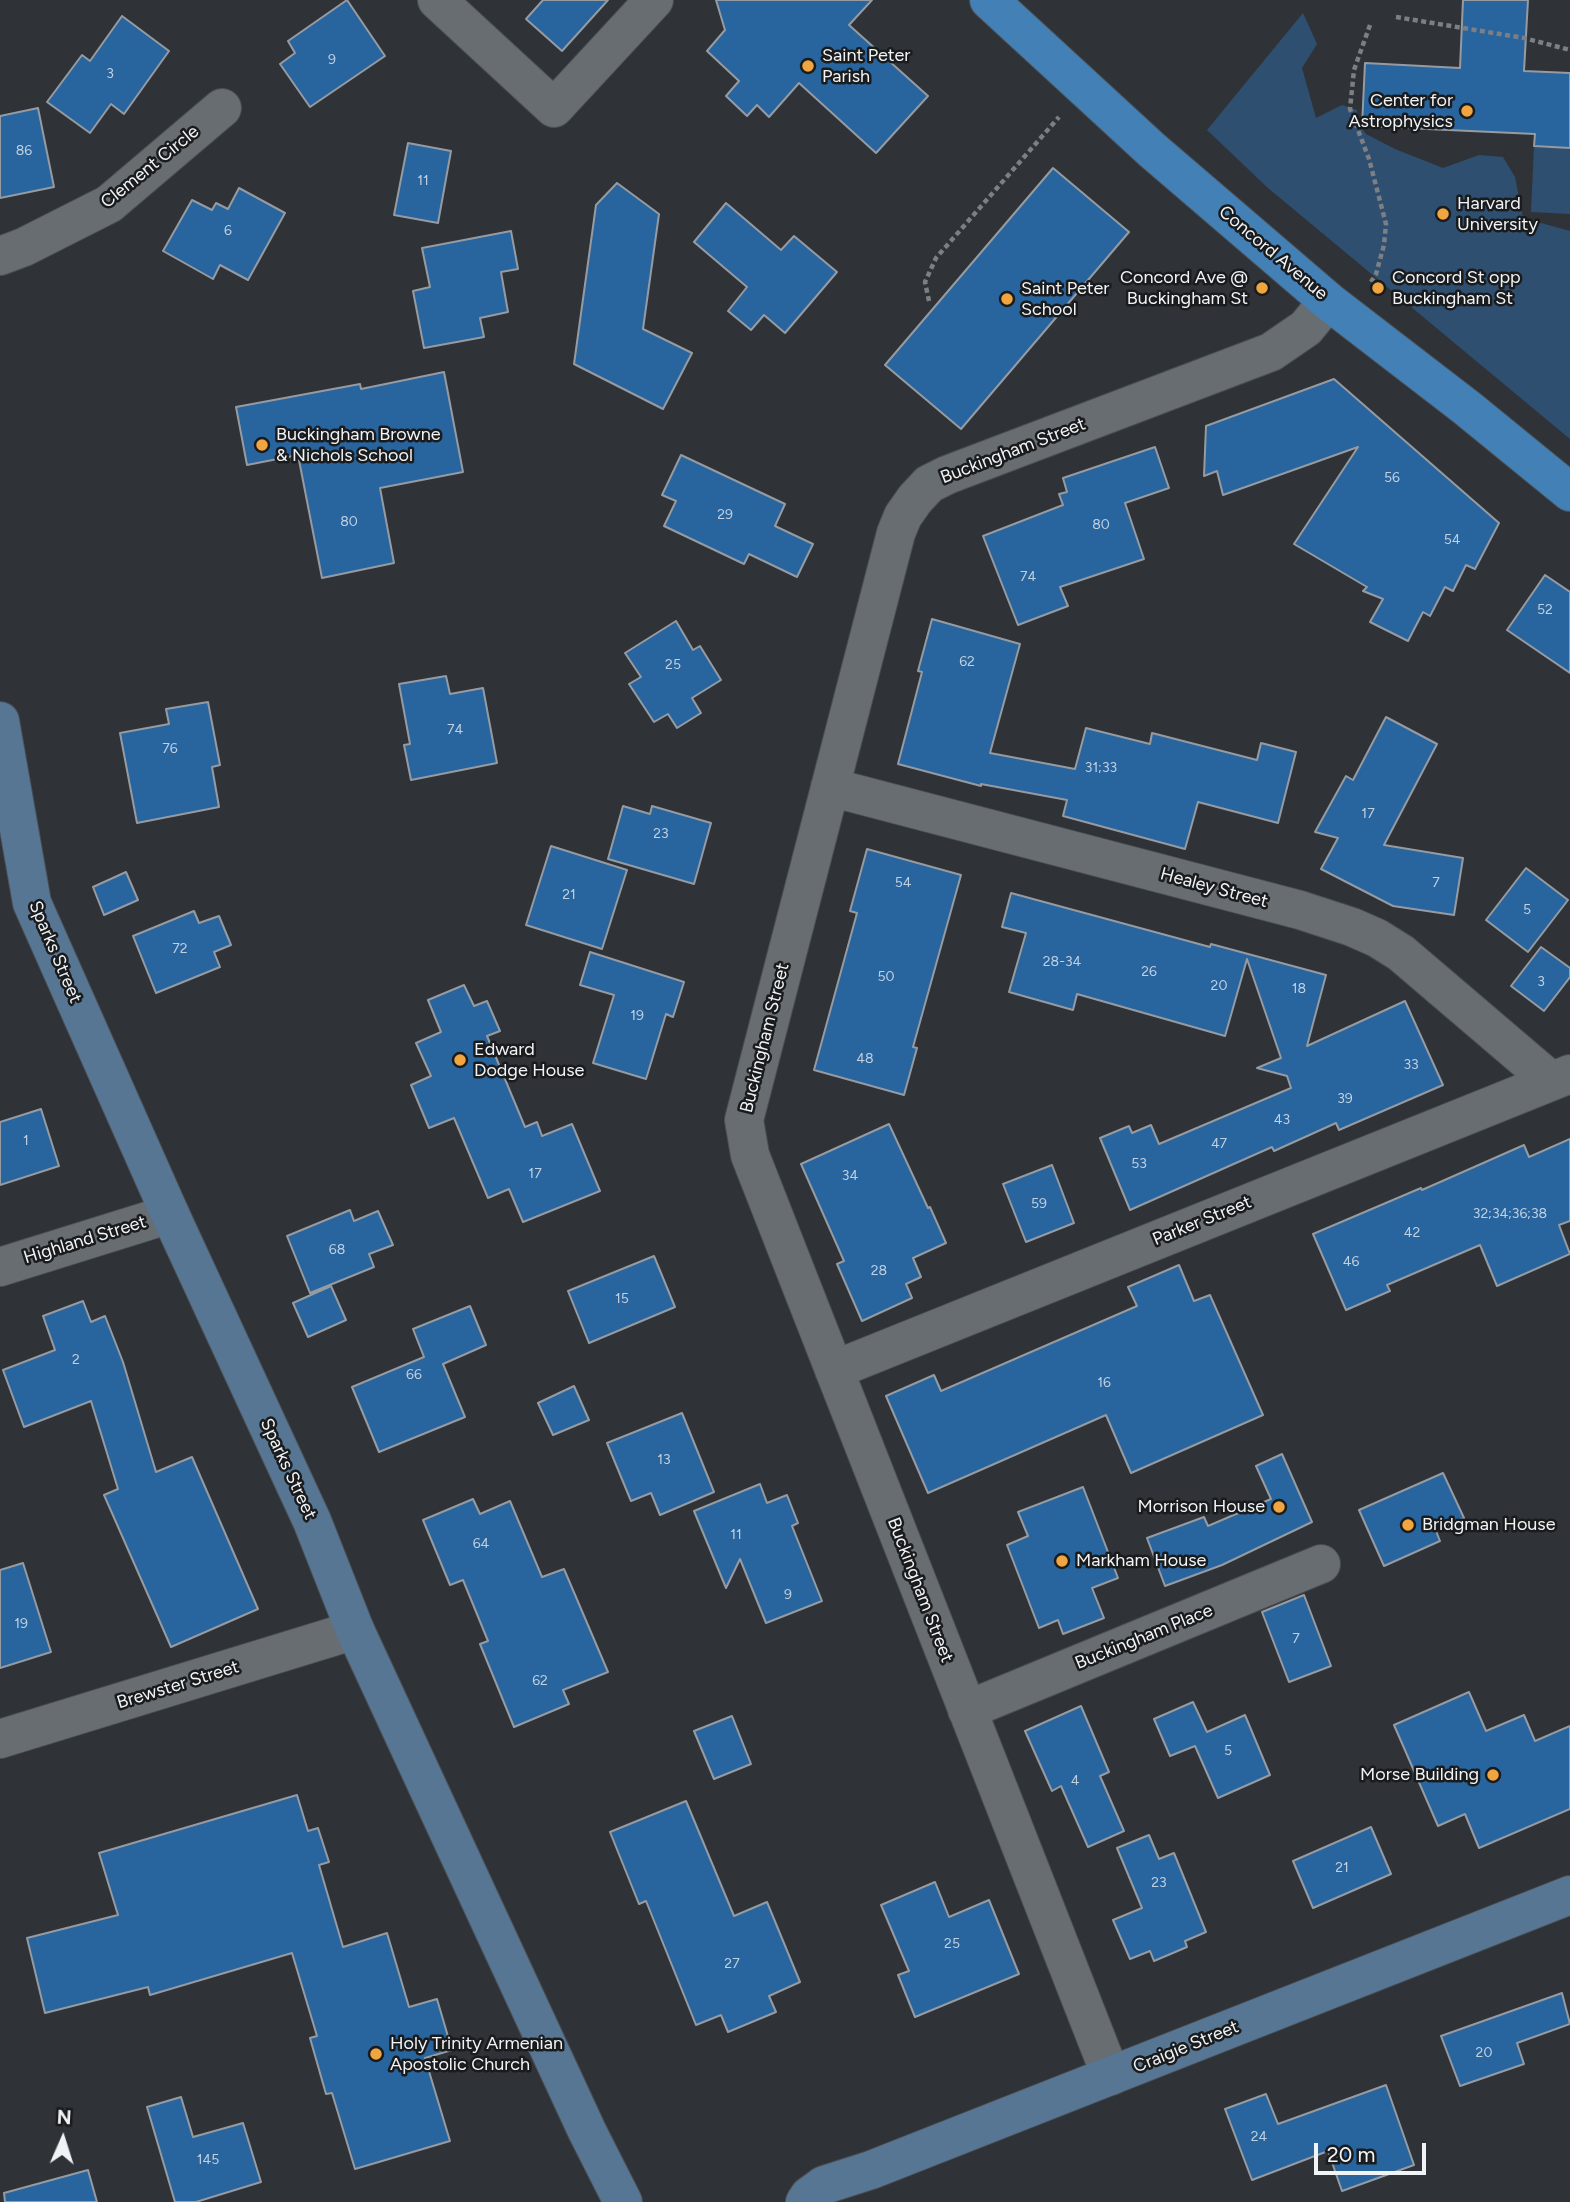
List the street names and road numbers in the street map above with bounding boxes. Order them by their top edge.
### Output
street label: Clement Circle [97,121,203,213]
street label: Concord Avenue [1214,201,1332,305]
street label: Buckingham Street [937,413,1089,489]
street label: Healey Street [1158,863,1270,913]
street label: Sparks Street [24,898,86,1006]
street label: Buckingham Street [736,961,794,1115]
street label: Parker Street [1149,1191,1255,1251]
street label: Highland Street [21,1211,149,1269]
street label: Sparks Street [255,1415,321,1523]
street label: Buckingham Street [882,1514,958,1666]
street label: Buckingham Place [1072,1600,1216,1674]
street label: Brewster Street [114,1656,242,1714]
street label: Craigie Street [1130,2016,1242,2078]

